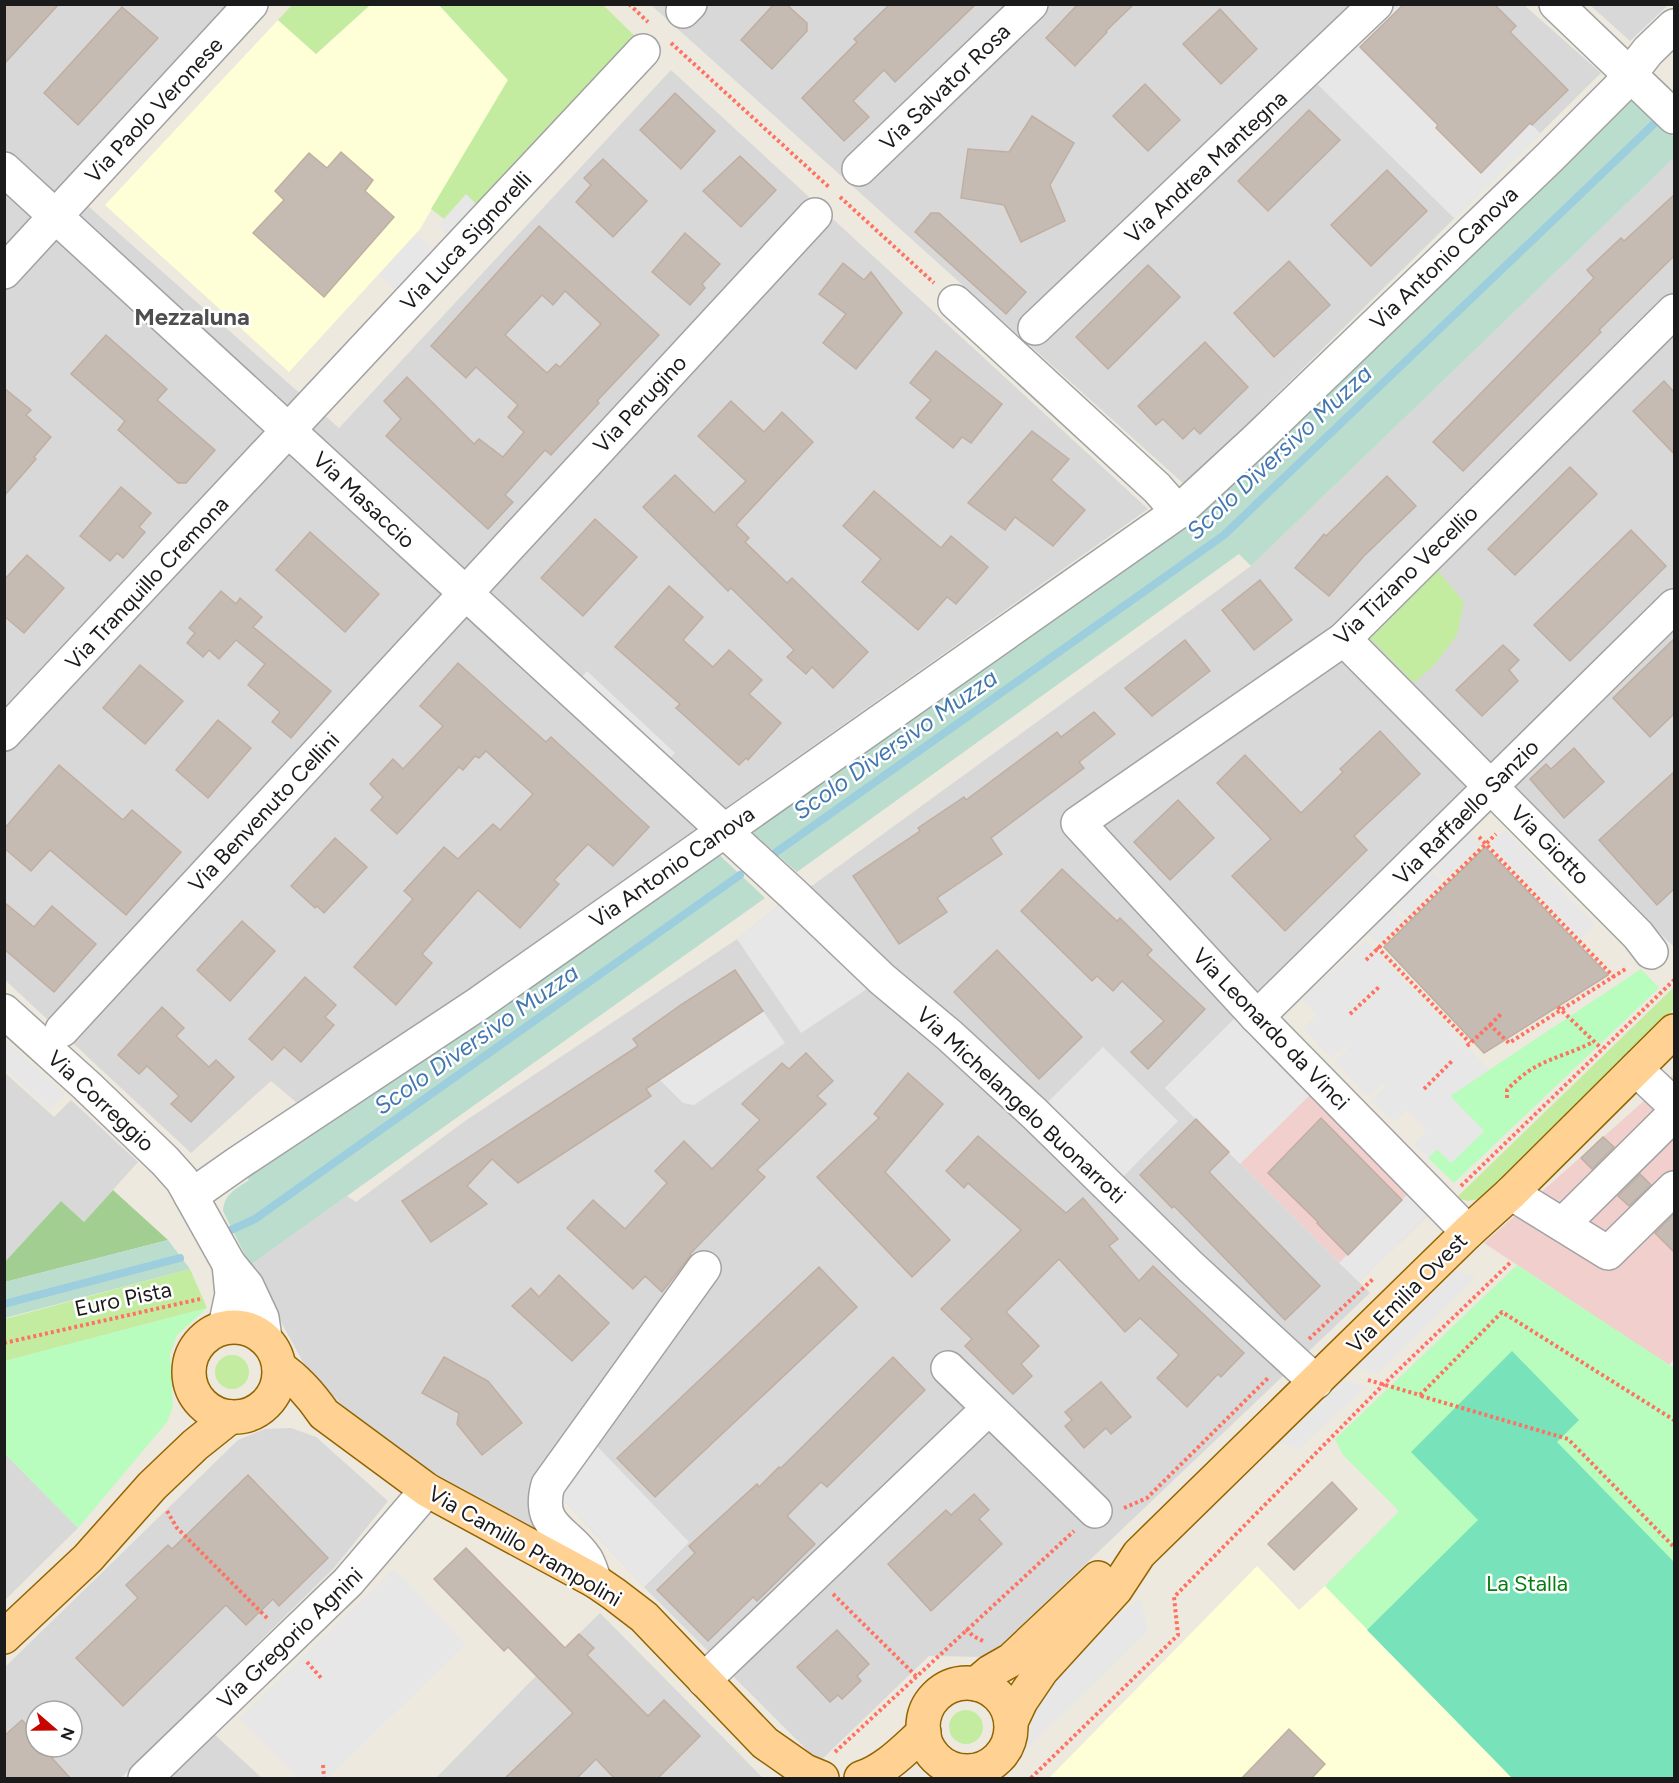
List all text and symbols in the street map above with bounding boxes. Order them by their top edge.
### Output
street label: Via Salvator Rosa [874,18,1016,156]
street label: Via Paolo Veronese [79,31,229,189]
street label: Via Andrea Mantegna [1119,85,1293,249]
street label: Via Luca Signorelli [395,166,537,316]
street label: Via Antonio Canova [1364,181,1524,335]
district label: Mezzaluna [134,302,250,331]
street label: Via Perugino [588,349,692,459]
water label: Scolo Diversivo Muzza [1180,359,1378,545]
street label: Via Masaccio [307,446,421,554]
street label: Via Tranquillo Cremona [60,491,234,675]
street label: Via Tiziano Vecellio [1328,499,1484,651]
water label: Scolo Diversivo Muzza [787,662,1003,826]
street label: Via Benvenuto Cellini [183,726,345,898]
street label: Via Raffaello Sanzio [1388,734,1544,890]
street label: Via Antonio Canova [584,800,760,934]
street label: Via Giotto [1505,800,1595,890]
street label: Via Leonardo da Vinci [1187,943,1355,1115]
water label: Scolo Diversivo Muzza [368,957,584,1121]
street label: Via Michelangelo Buonarroti [911,1001,1131,1209]
street label: Via Correggio [42,1045,160,1157]
street label: Via Emilia Ovest [1341,1227,1473,1359]
street label: Euro Pista [72,1276,174,1322]
street label: Via Camillo Prampolini [423,1480,627,1612]
street label: Via Gregorio Agnini [212,1562,368,1714]
park label: La Stalla [1486,1570,1568,1597]
north arrow [24,1699,84,1759]
text: N [57,1725,79,1743]

